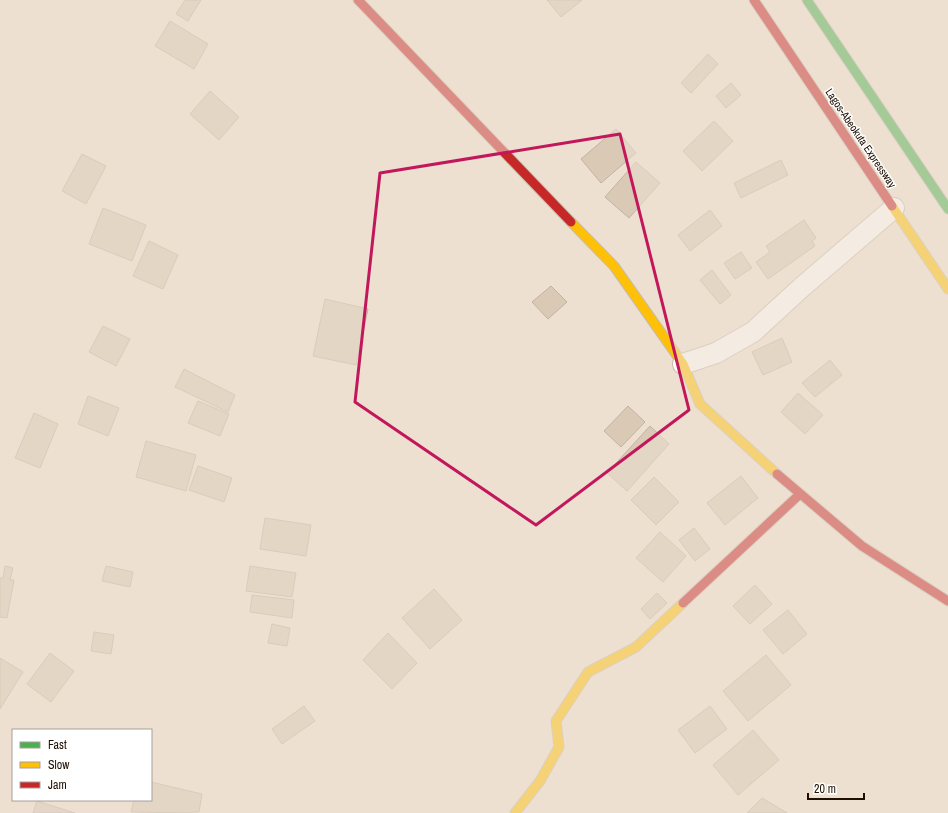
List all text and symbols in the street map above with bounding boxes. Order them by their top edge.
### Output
street label: Lagos-Abeokuta Expressway [823,86,900,191]
legend [12,729,152,801]
text: Fast [48,737,67,753]
text: Slow [48,757,70,773]
scale bar [808,775,864,801]
text: Jam [48,777,67,793]
text: 20 m [814,781,836,797]

